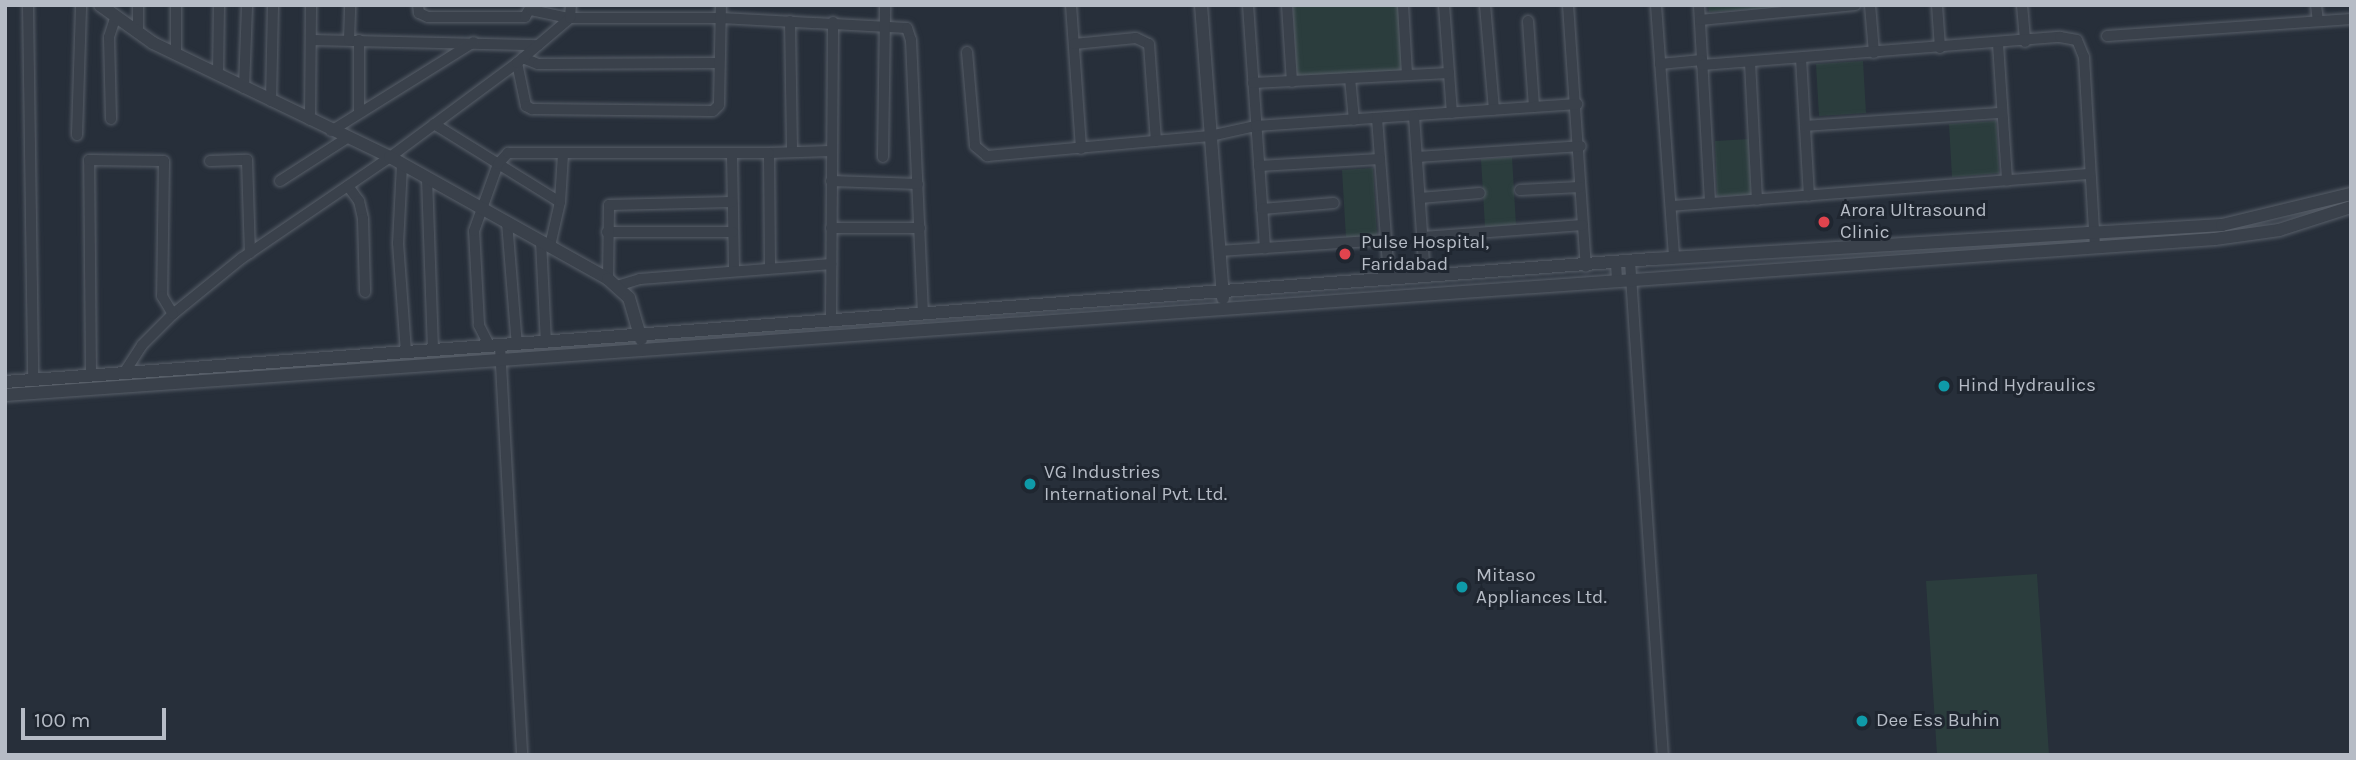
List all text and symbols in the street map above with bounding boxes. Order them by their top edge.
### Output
place label: Arora Ultrasound Clinic [1840,200,1987,244]
marker: Arora Ultrasound Clinic [1814,212,1834,232]
place label: Pulse Hospital, Faridabad [1361,232,1489,276]
marker: Pulse Hospital, Faridabad [1335,244,1355,264]
place label: Hind Hydraulics [1958,375,2096,397]
marker: Hind Hydraulics [1936,378,1952,394]
place label: VG Industries International Pvt. Ltd. [1044,462,1227,506]
marker: VG Industries International Pvt. Ltd. [1022,476,1038,492]
place label: Mitaso Appliances Ltd. [1476,565,1607,609]
marker: Mitaso Appliances Ltd. [1454,579,1470,595]
scale bar [24,694,170,738]
text: 100 m [34,708,91,732]
place label: Dee Ess Buhin [1876,710,2000,732]
marker: Dee Ess Buhin [1854,713,1870,729]

